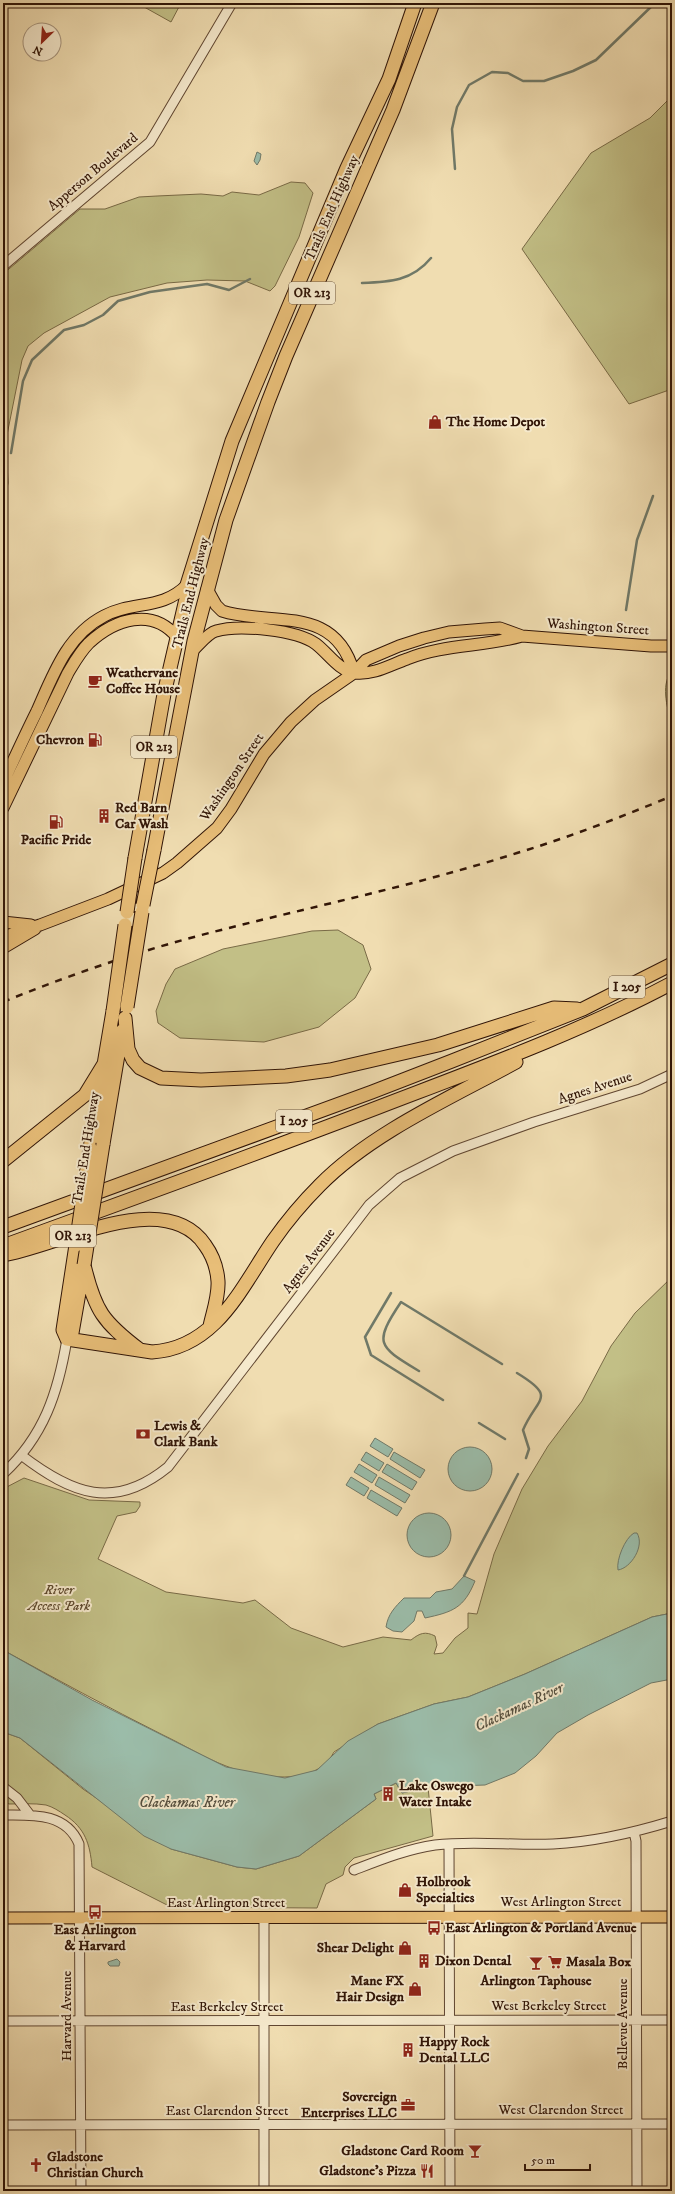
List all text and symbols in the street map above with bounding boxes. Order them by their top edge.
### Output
north arrow [22,22,62,62]
text: N [31,42,45,58]
street label: Apperson Boulevard [44,129,142,215]
street label: Trails End Highway [301,152,364,264]
road number: OR 213 [289,282,335,304]
place label: The Home Depot [445,413,545,431]
shop icon: The Home Depot [427,414,443,430]
street label: Trails End Highway [168,535,214,650]
street label: Washington Street [545,614,650,640]
place label: Weathervane Coffee House [105,664,180,698]
cafe icon: Weathervane Coffee House [87,673,103,689]
street label: Washington Street [195,729,268,825]
place label: Chevron [36,731,85,749]
fuel station icon: Chevron [87,732,103,748]
road number: OR 213 [131,736,177,758]
place label: Red Barn Car Wash [115,799,169,833]
building icon: Red Barn Car Wash [96,808,112,824]
fuel station icon: Pacific Pride [48,814,64,830]
place label: Pacific Pride [21,831,91,849]
road number: I 205 [609,976,645,998]
street label: Agnes Avenue [556,1068,635,1108]
street label: Trails End Highway [68,1090,104,1206]
road number: I 205 [276,1110,312,1132]
road number: OR 213 [50,1225,96,1247]
street label: Agnes Avenue [279,1225,339,1297]
place label: Lewis & Clark Bank [154,1417,219,1451]
bank icon: Lewis & Clark Bank [135,1426,151,1442]
park label: River Access Park [26,1581,90,1615]
water label: Clackamas River [472,1677,568,1736]
place label: Lake Oswego Water Intake [398,1777,474,1811]
building icon: Lake Oswego Water Intake [380,1786,396,1802]
water label: Clackamas River [139,1793,237,1812]
place label: Holbrook Specialties [416,1873,475,1907]
shop icon: Holbrook Specialties [397,1882,413,1898]
street label: West Arlington Street [500,1893,622,1911]
street label: East Arlington Street [167,1894,286,1912]
bus stop icon: East Arlington & Harvard [87,1904,103,1920]
place label: East Arlington & Portland Avenue [445,1919,637,1937]
bus stop icon: East Arlington & Portland Avenue [426,1920,442,1936]
place label: East Arlington & Harvard [54,1921,137,1955]
place label: Shear Delight [317,1939,395,1957]
shop icon: Shear Delight [397,1940,413,1956]
place label: Dixon Dental [435,1952,512,1970]
building icon: Dixon Dental [416,1953,432,1969]
place label: Masala Box [566,1953,631,1971]
supermarket icon: Masala Box [547,1954,563,1970]
bar icon: Arlington Taphouse [528,1955,544,1971]
street label: Harvard Avenue [58,1970,76,2061]
place label: Mane FX Hair Design [336,1972,405,2006]
place label: Arlington Taphouse [479,1972,592,1990]
street label: Bellevue Avenue [614,1978,632,2069]
shop icon: Mane FX Hair Design [407,1981,423,1997]
street label: West Berkeley Street [490,1997,607,2015]
street label: East Berkeley Street [170,1998,284,2016]
place label: Happy Rock Dental LLC [419,2033,490,2067]
building icon: Happy Rock Dental LLC [400,2042,416,2058]
place label: Sovereign Enterprises LLC [301,2088,398,2122]
office icon: Sovereign Enterprises LLC [400,2097,416,2113]
street label: West Clarendon Street [497,2101,624,2119]
street label: East Clarendon Street [166,2102,289,2120]
place label: Gladstone Card Room [341,2142,464,2160]
bar icon: Gladstone Card Room [467,2143,483,2159]
scale bar [525,2146,590,2172]
place label: Gladstone Christian Church [47,2148,144,2182]
text: 50 m [531,2153,555,2168]
church icon: Gladstone Christian Church [28,2157,44,2173]
place label: Gladstone's Pizza [319,2162,417,2180]
restaurant icon: Gladstone's Pizza [419,2163,435,2179]

